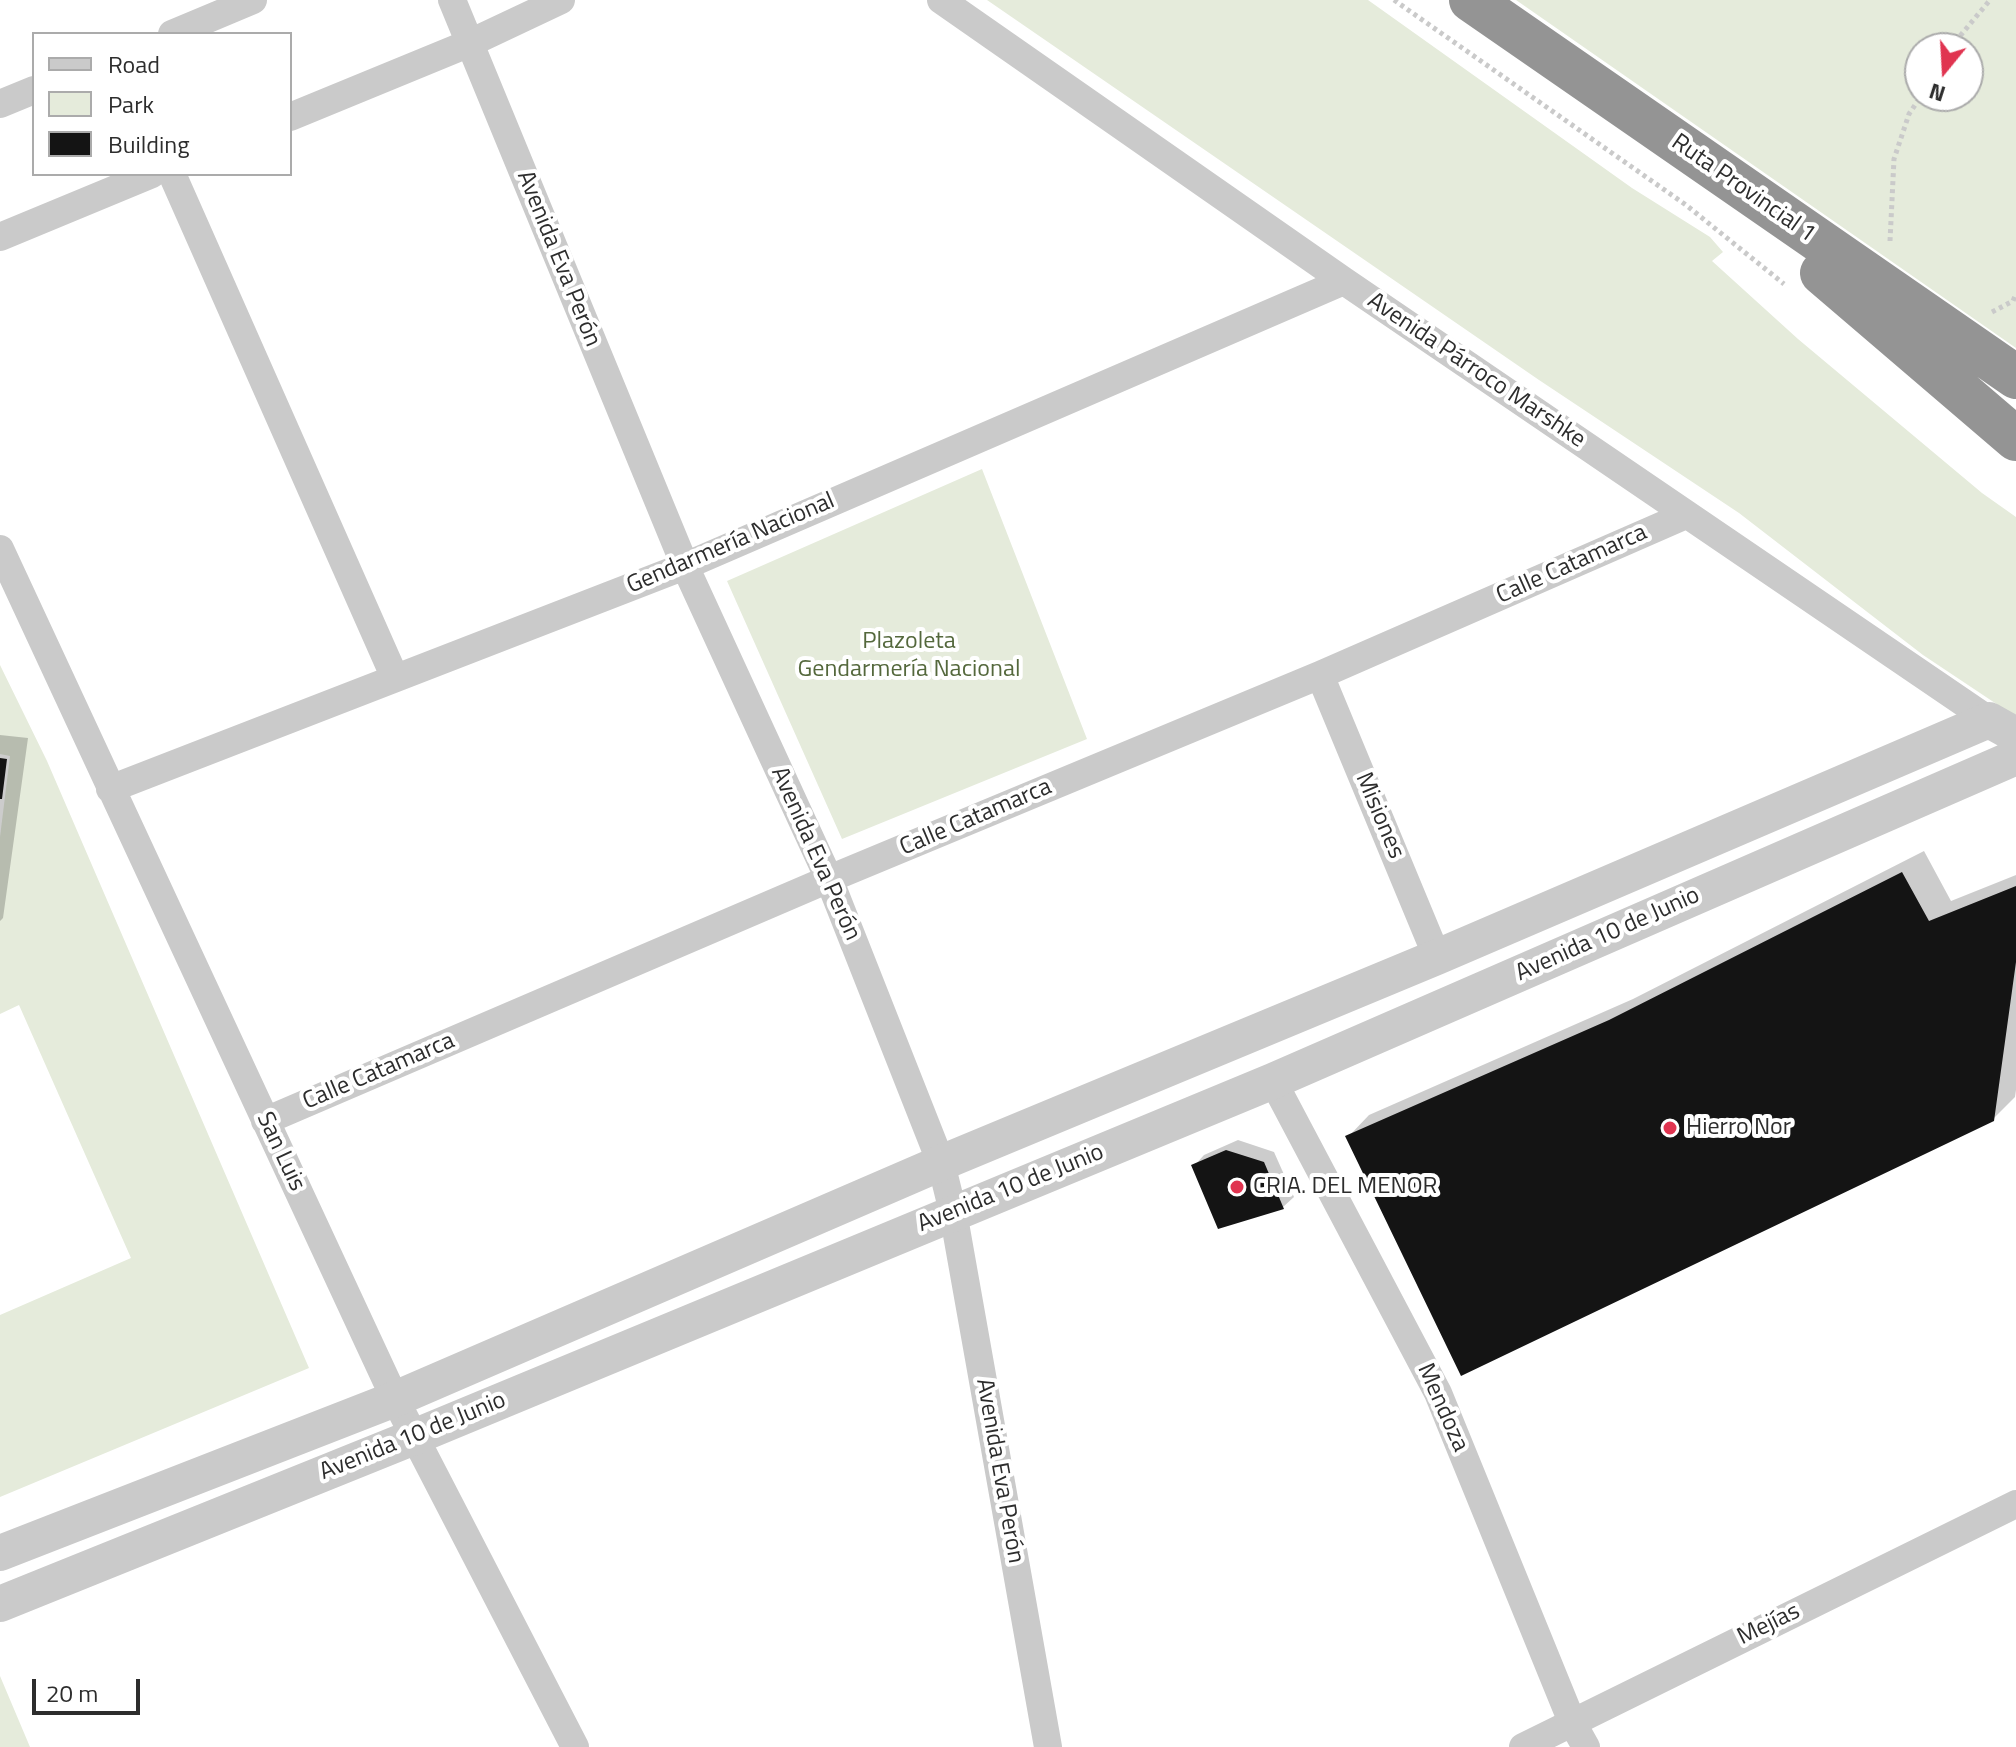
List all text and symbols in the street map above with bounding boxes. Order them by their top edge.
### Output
legend [32,32,292,176]
north arrow [1904,32,1984,112]
text: Road [108,46,160,82]
text: N [1925,74,1950,111]
text: Park [108,86,154,122]
text: Building [108,126,190,162]
street label: Ruta Provincial 1 [1665,129,1821,249]
street label: Avenida Eva Perón [510,167,606,351]
street label: Avenida Párroco Marshke [1362,287,1590,455]
street label: Gendarmería Nacional [623,487,839,601]
street label: Calle Catamarca [1492,519,1652,611]
park label: Plazoleta Gendarmería Nacional [798,628,1020,684]
street label: Avenida Eva Perón [764,763,866,945]
street label: Misiones [1348,769,1410,863]
street label: Calle Catamarca [896,773,1056,863]
street label: Avenida 10 de Junio [1512,882,1704,988]
street label: Calle Catamarca [299,1027,459,1117]
street label: San Luis [249,1108,311,1196]
place label: Hierro Nor [1686,1114,1791,1142]
marker: Hierro Nor [1661,1119,1679,1137]
street label: Avenida 10 de Junio [914,1139,1108,1239]
place label: CRIA. DEL MENOR [1253,1173,1437,1201]
marker: CRIA. DEL MENOR [1228,1178,1246,1196]
street label: Mendoza [1410,1360,1474,1456]
street label: Avenida Eva Perón [969,1376,1029,1566]
street label: Avenida 10 de Junio [316,1387,510,1487]
street label: Mejías [1733,1598,1805,1652]
scale bar [36,1663,144,1713]
text: 20 m [46,1675,98,1711]

